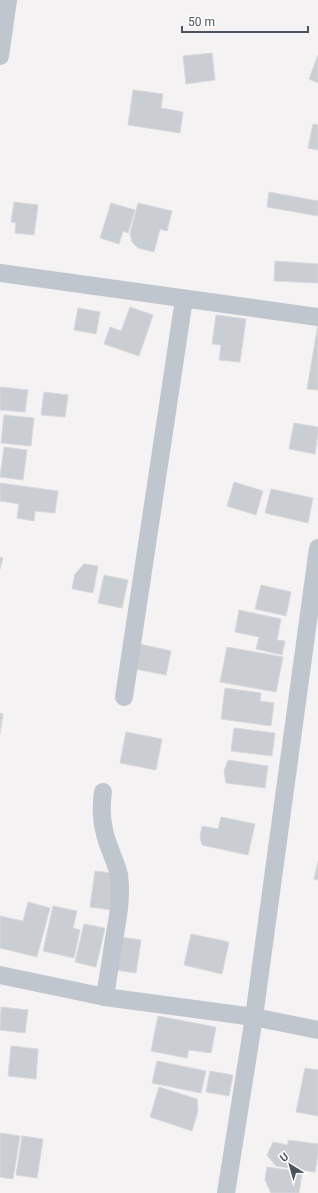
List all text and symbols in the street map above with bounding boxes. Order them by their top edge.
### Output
scale bar [182,8,308,34]
text: 50 m [188,15,215,29]
north arrow [270,1145,310,1185]
text: U [277,1150,291,1165]

